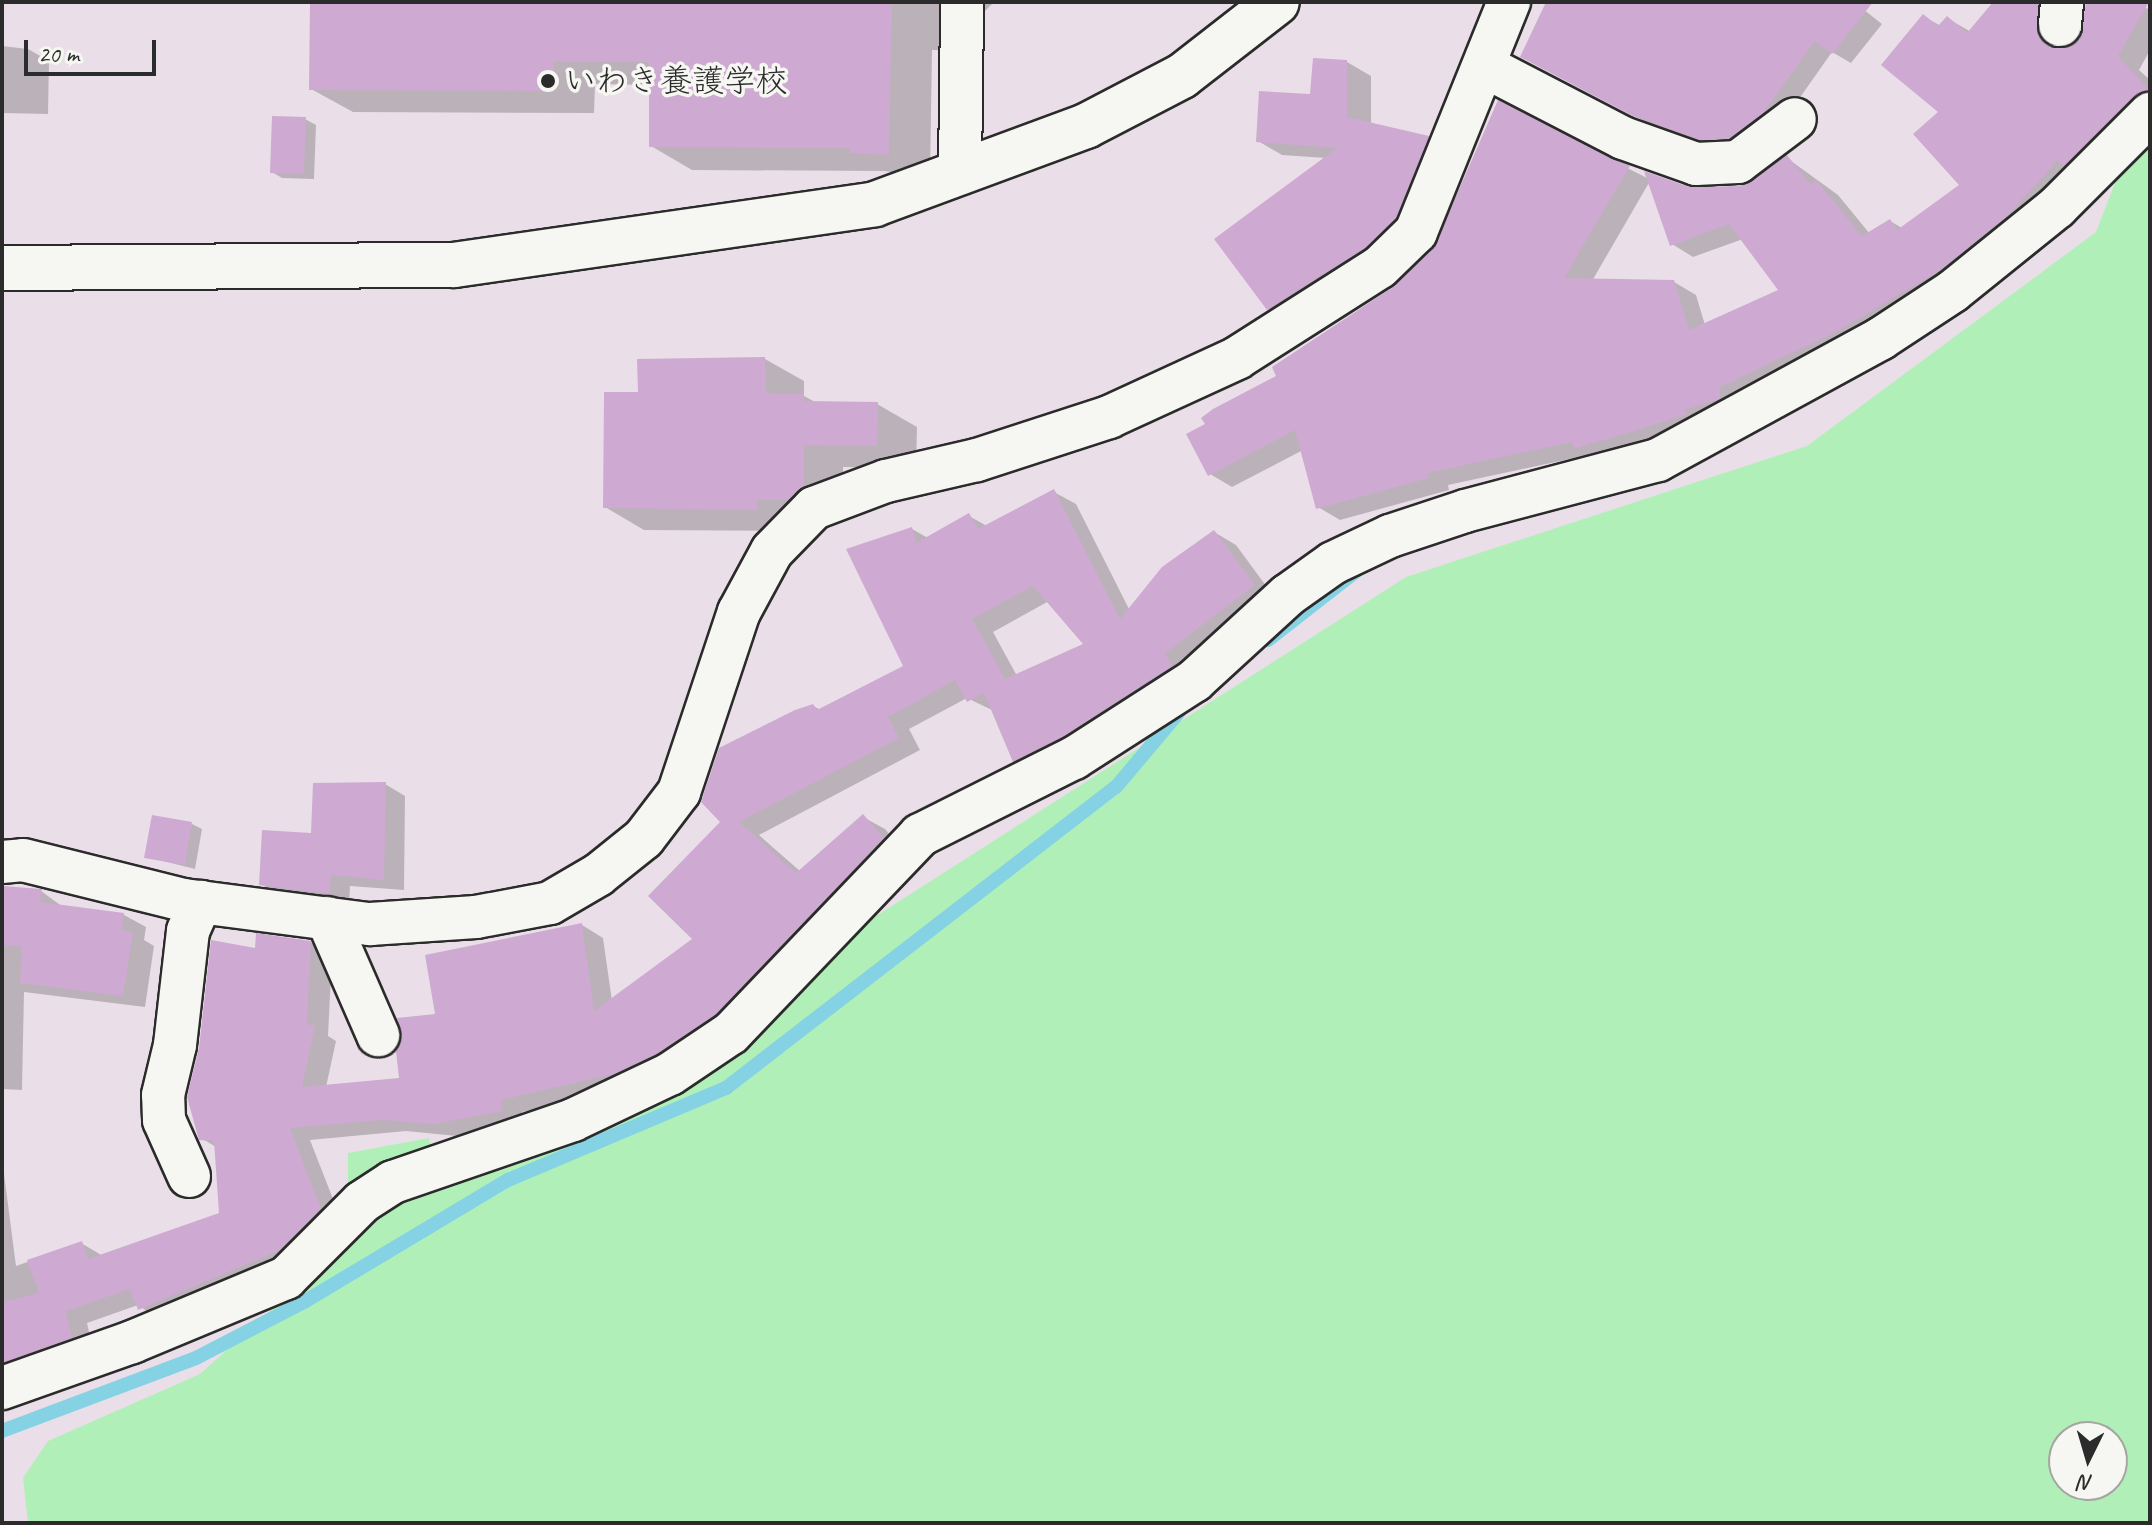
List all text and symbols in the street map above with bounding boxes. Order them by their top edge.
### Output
scale bar [28,24,160,74]
text: 20 m [38,39,79,69]
place label: いわき養護学校 [564,62,788,100]
marker: いわき養護学校 [539,72,557,90]
north arrow [2048,1421,2128,1501]
text: N [2078,1468,2094,1497]

